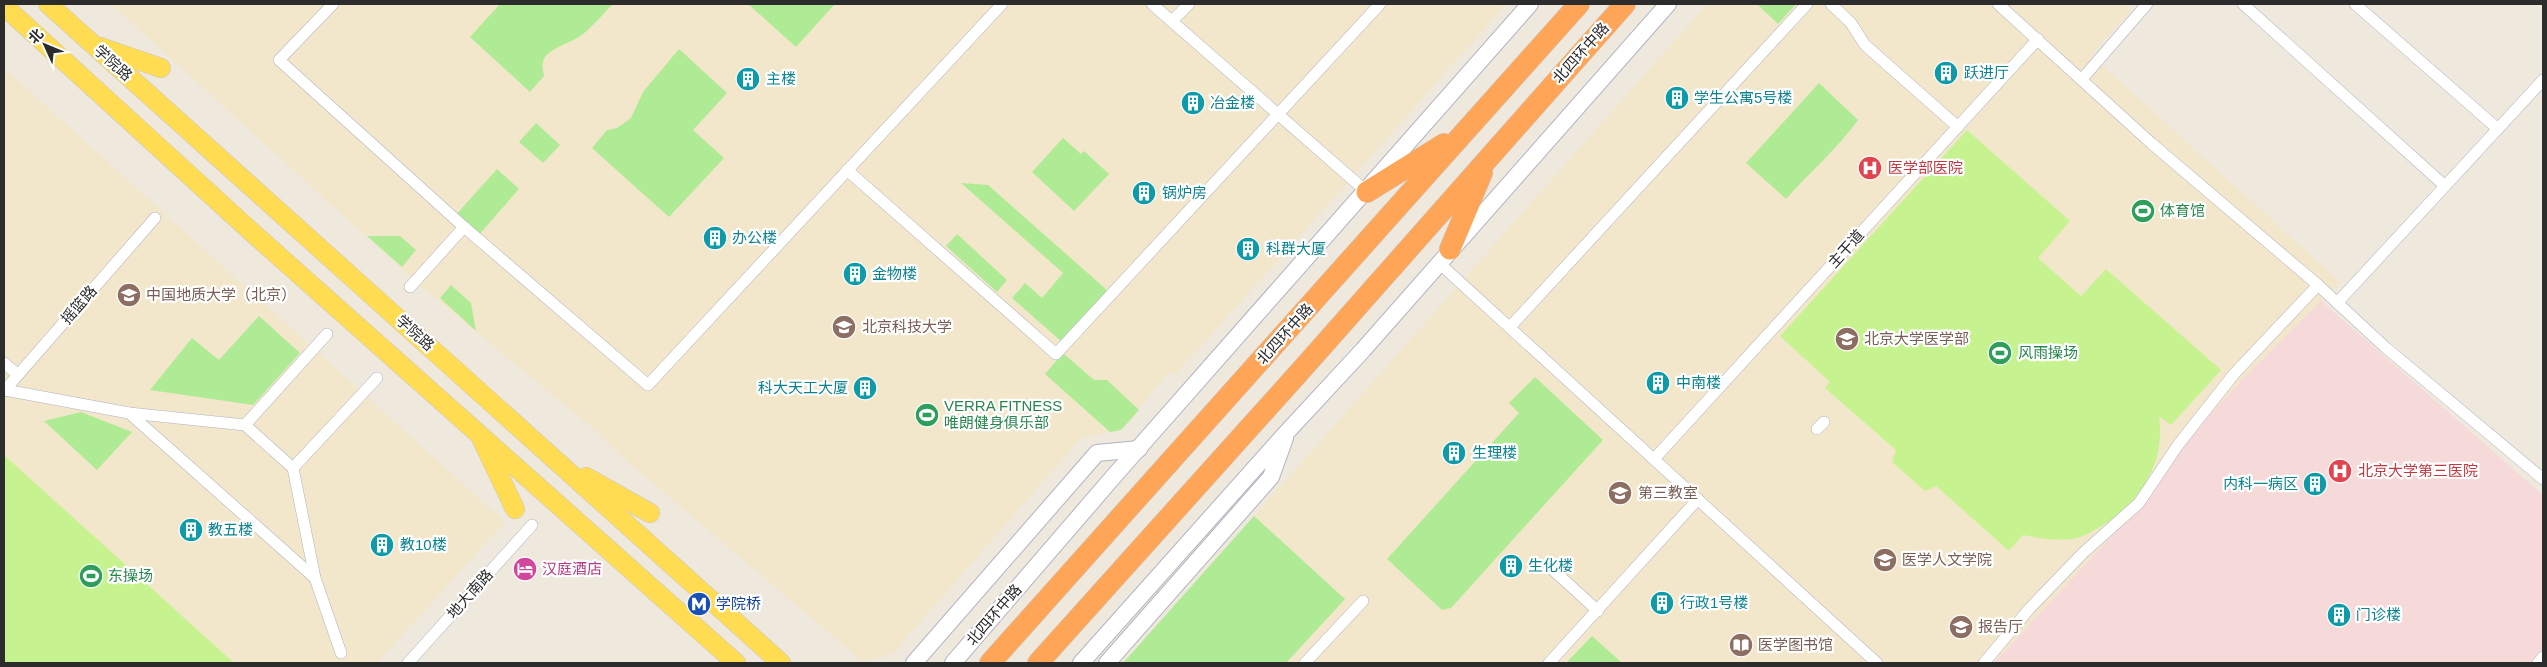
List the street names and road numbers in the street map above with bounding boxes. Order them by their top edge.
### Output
street label: 北四环中路 [1549,19,1612,86]
street label: 学院路 [91,41,136,84]
street label: 主干道 [1824,226,1867,271]
street label: 摇篮路 [57,282,100,327]
street label: 北四环中路 [1253,300,1316,367]
street label: 学院路 [393,311,438,354]
street label: 地大南路 [443,566,496,622]
street label: 北四环中路 [963,581,1025,649]

